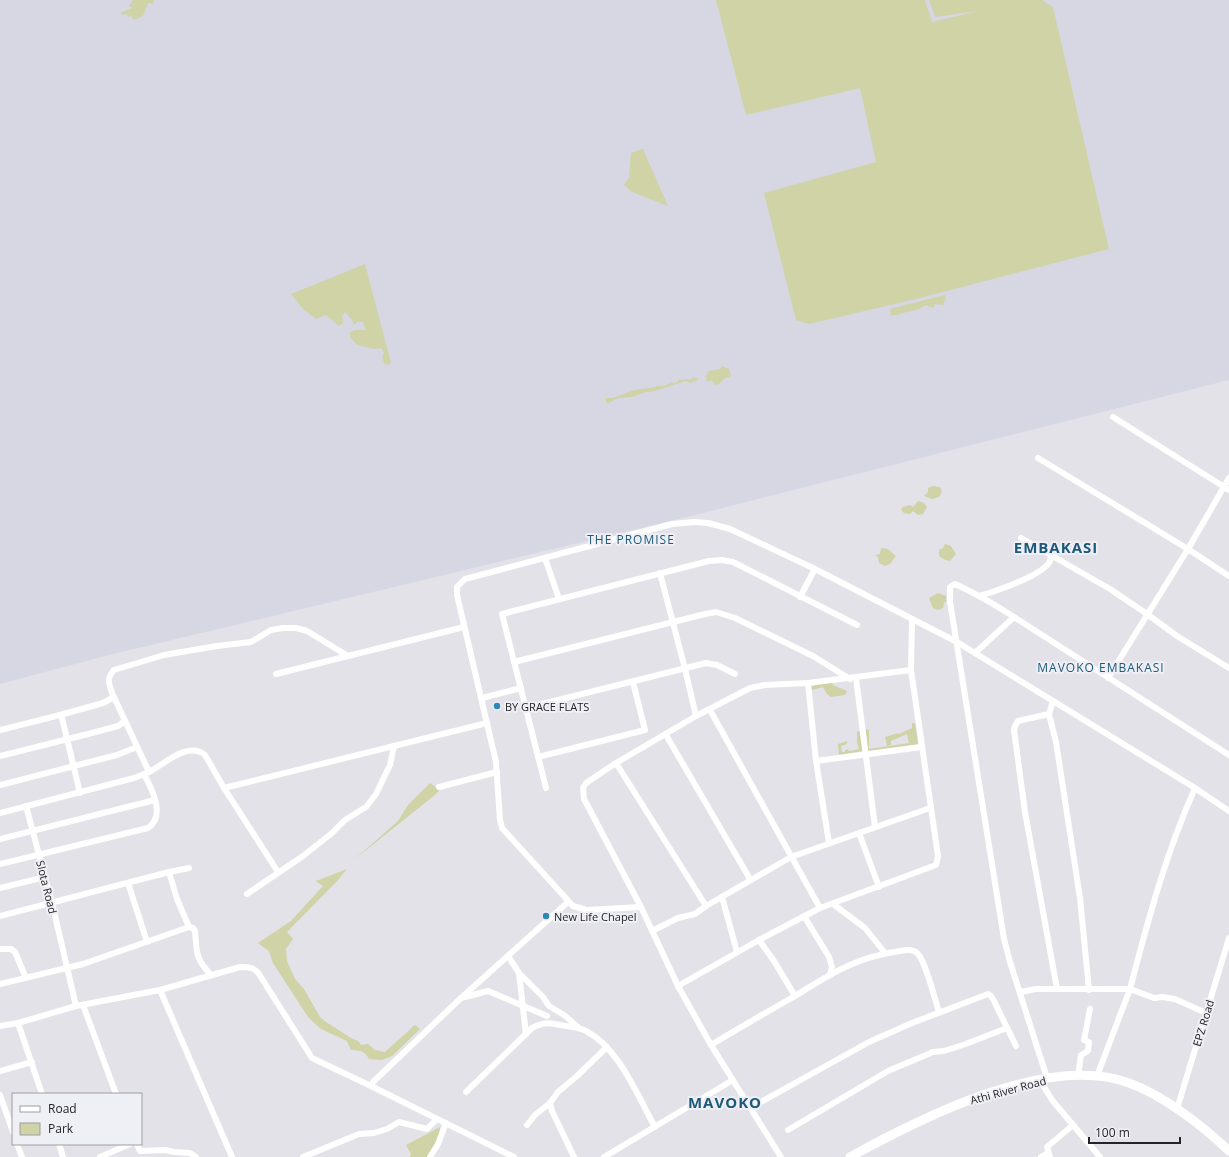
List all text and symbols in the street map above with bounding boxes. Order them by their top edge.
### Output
district label: THE PROMISE [587,531,675,548]
district label: EMBAKASI [1014,537,1098,557]
district label: MAVOKO EMBAKASI [1037,659,1165,676]
place label: BY GRACE FLATS [505,699,589,714]
marker: BY GRACE FLATS [492,701,502,711]
street label: Slota Road [33,859,61,915]
place label: New Life Chapel [554,909,637,924]
marker: New Life Chapel [541,911,551,921]
street label: EPZ Road [1189,998,1217,1048]
street label: Athi River Road [968,1073,1048,1107]
district label: MAVOKO [688,1092,762,1112]
legend [12,1093,142,1145]
text: Road [48,1100,77,1117]
scale bar [1089,1119,1180,1145]
text: Park [48,1120,74,1137]
text: 100 m [1095,1124,1130,1141]

